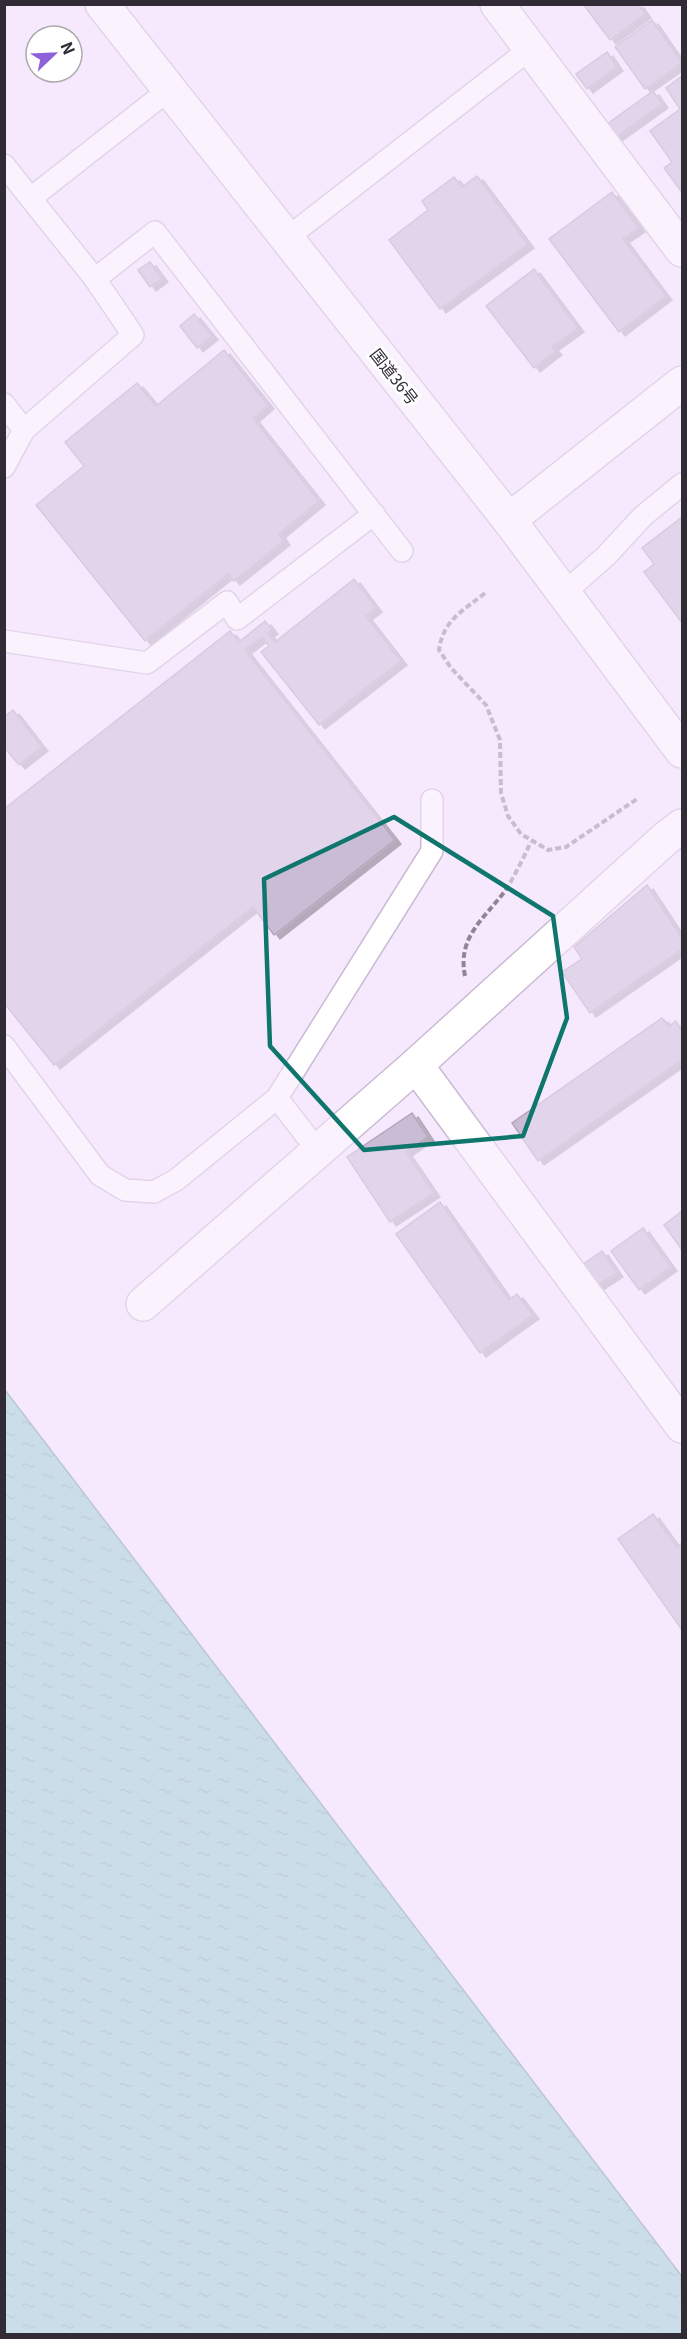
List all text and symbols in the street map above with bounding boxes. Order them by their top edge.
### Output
north arrow [24,24,84,84]
text: N [55,38,82,58]
street label: 国道36号 [365,343,425,409]

